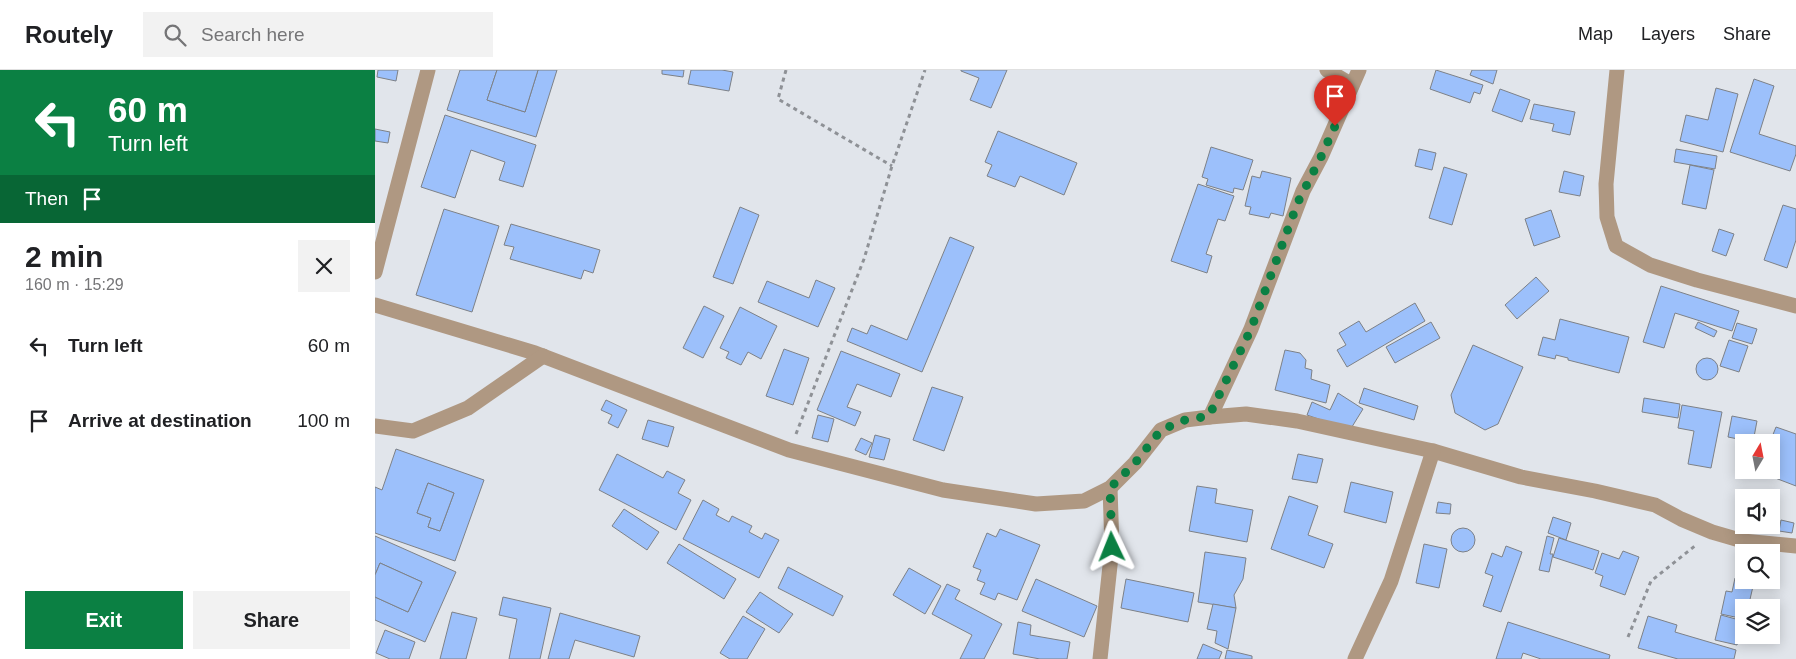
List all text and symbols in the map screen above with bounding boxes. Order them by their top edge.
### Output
search box [143,12,493,57]
text: Routely [25,21,113,48]
icon: search [161,21,189,49]
text: Search here [201,24,305,45]
text: Map [1578,24,1613,44]
text: Layers [1641,24,1695,44]
text: Share [1723,24,1771,44]
pin [1314,75,1356,126]
icon: arrive [1321,82,1349,110]
icon: left [25,90,90,155]
text: 60 m [108,90,188,129]
text: Turn left [108,131,188,156]
icon: arrive [78,185,106,213]
text: Then [25,188,68,209]
text: 2 min [25,240,103,273]
button: close [298,240,350,292]
text: 160 m · 15:29 [25,276,124,293]
icon: left [25,332,53,360]
text: Turn left [68,335,143,356]
text: 60 m [308,335,350,356]
icon: arrive [25,407,53,435]
text: Arrive at destination [68,410,252,431]
text: 100 m [297,410,350,431]
north arrow [1735,434,1780,479]
map controls [1735,434,1780,644]
button: sound [1735,489,1780,534]
position arrow [1085,520,1137,572]
button: search [1735,544,1780,589]
button: Exit [25,591,183,649]
button: Share [193,591,350,649]
button: layers [1735,599,1780,644]

